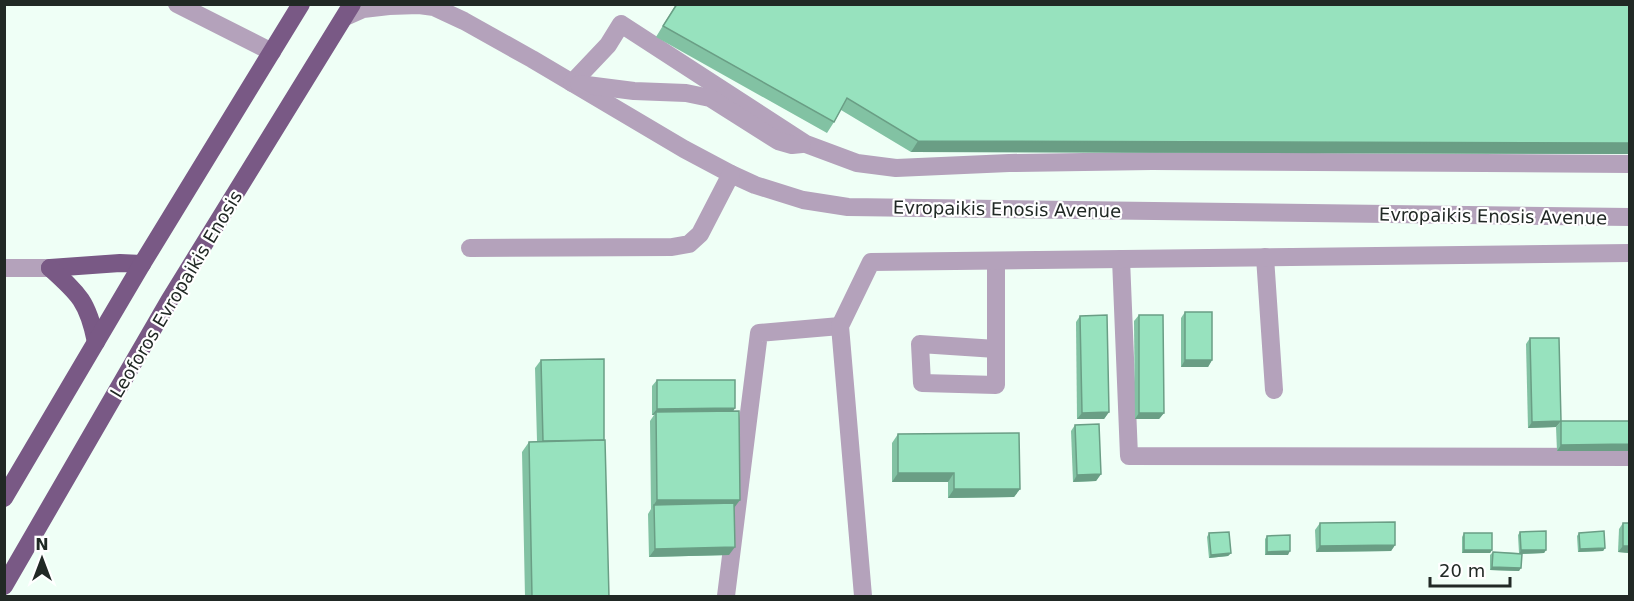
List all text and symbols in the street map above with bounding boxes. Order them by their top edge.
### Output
street label: Leoforos Evropaikis Enosis [106,187,246,401]
street label: Evropaikis Enosis Avenue [893,197,1121,221]
street label: Evropaikis Enosis Avenue [1379,204,1607,228]
north arrow [12,529,72,589]
text: N [35,535,49,554]
scale bar [1430,550,1510,588]
text: 20 m [1439,560,1485,581]

